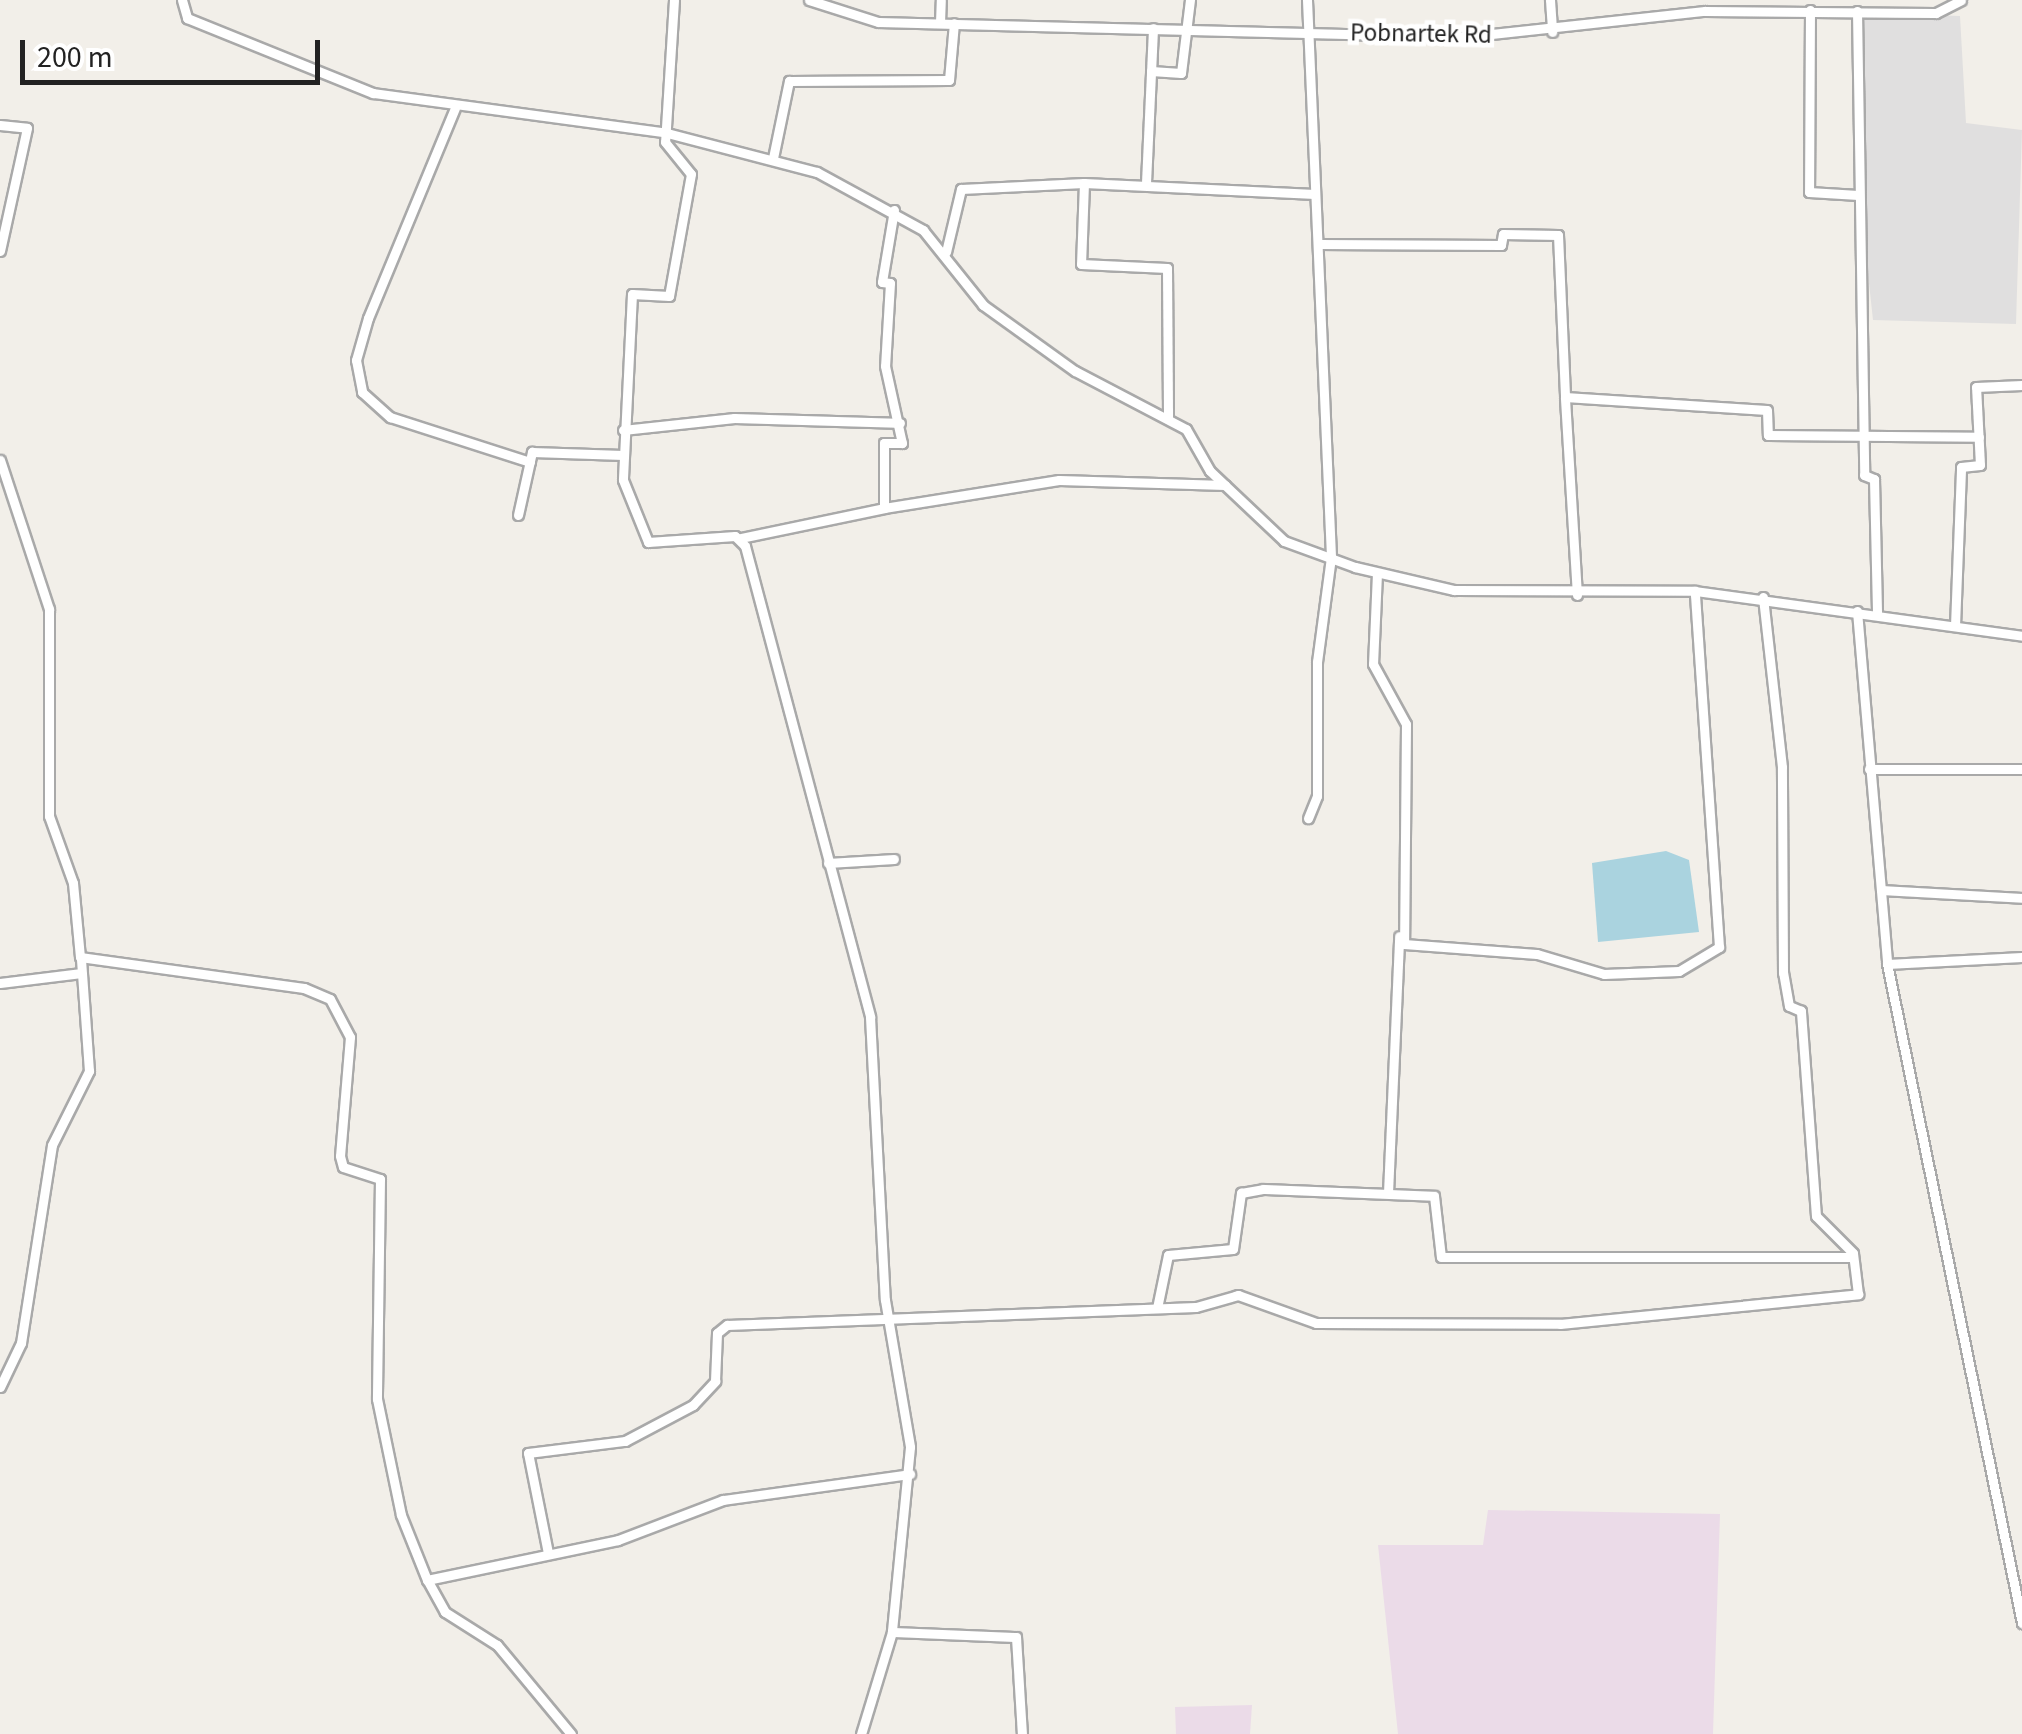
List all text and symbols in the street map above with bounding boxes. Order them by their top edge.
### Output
street label: Pobnartek Rd [1350,18,1492,50]
scale bar [25,20,325,82]
text: 200 m [37,36,113,79]

